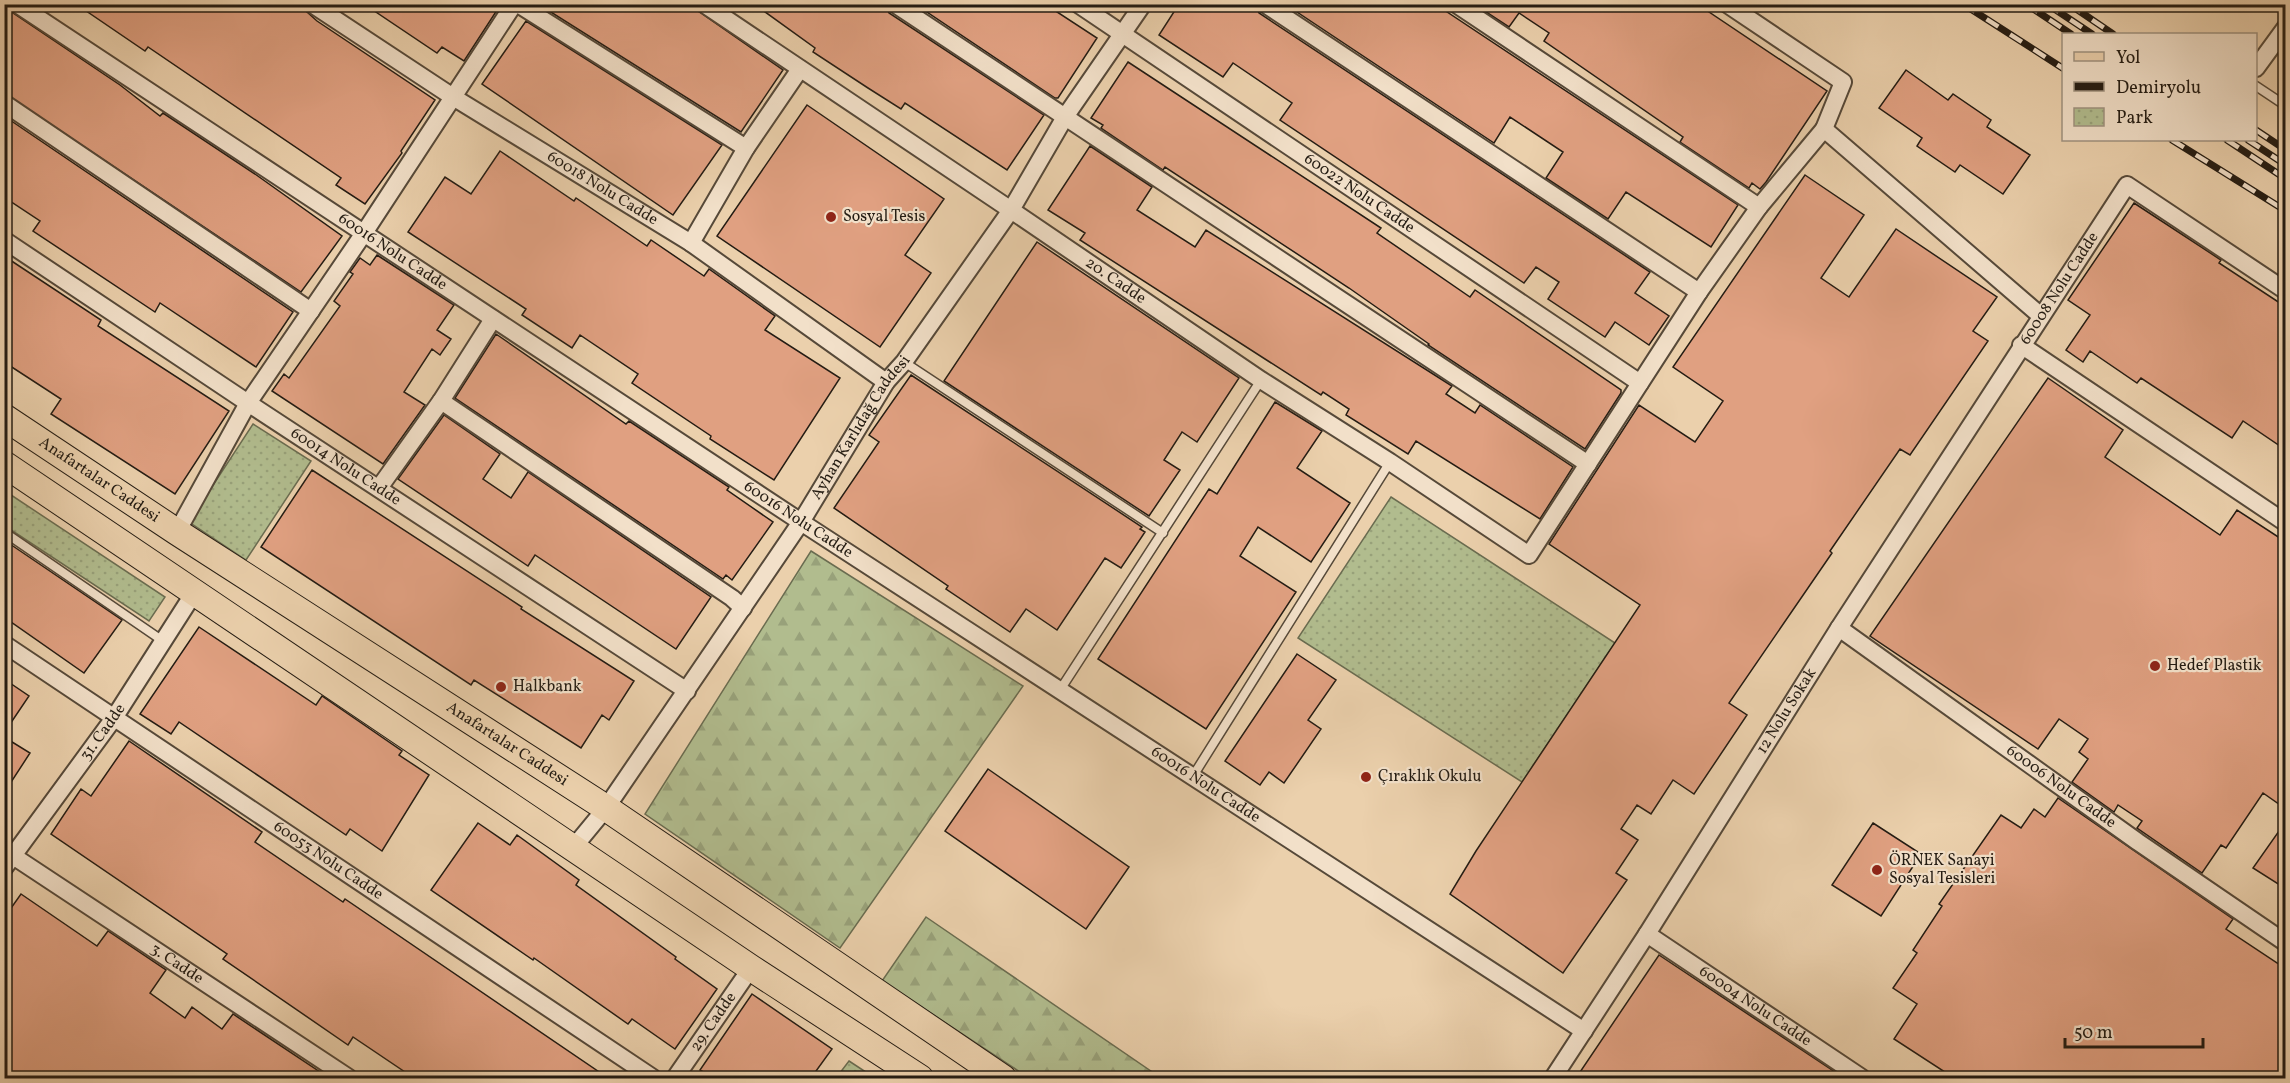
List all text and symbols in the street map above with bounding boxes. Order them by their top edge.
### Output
legend [2062,33,2257,141]
text: Yol [2116,46,2141,71]
text: Demiryolu [2116,76,2201,101]
text: Park [2116,106,2153,131]
street label: 60018 Nolu Cadde [543,146,662,231]
street label: 60022 Nolu Cadde [1299,148,1419,239]
place label: Sosyal Tesis [843,206,925,228]
street label: 60016 Nolu Cadde [334,208,451,296]
marker: Sosyal Tesis [824,210,838,224]
street label: 60008 Nolu Cadde [2015,228,2104,349]
street label: 20. Cadde [1081,252,1150,310]
street label: Ayhan Karlıdağ Caddesi [806,351,916,504]
street label: 60014 Nolu Cadde [286,423,405,511]
street label: Anafartalar Caddesi [34,432,164,528]
street label: 60016 Nolu Cadde [739,476,857,564]
place label: Hedef Plastik [2167,655,2262,677]
marker: Hedef Plastik [2148,659,2162,673]
street label: 12 Nolu Sokak [1751,664,1822,759]
place label: Halkbank [513,676,582,698]
marker: Halkbank [494,680,508,694]
street label: Anafartalar Caddesi [442,697,572,792]
street label: 31. Cadde [75,700,131,765]
street label: 60006 Nolu Cadde [2002,740,2120,834]
street label: 60016 Nolu Cadde [1146,741,1264,829]
place label: Çıraklık Okulu [1378,766,1481,788]
marker: Çıraklık Okulu [1359,770,1373,784]
street label: 60053 Nolu Cadde [269,816,388,906]
place label: ÖRNEK Sanayi Sosyal Tesisleri [1889,850,1995,890]
marker: ÖRNEK Sanayi Sosyal Tesisleri [1870,863,1884,877]
street label: 3. Cadde [146,939,207,990]
street label: 60004 Nolu Cadde [1694,961,1816,1052]
street label: 29. Cadde [685,988,742,1056]
scale bar [2065,1011,2203,1049]
text: 50 m [2074,1021,2113,1046]

